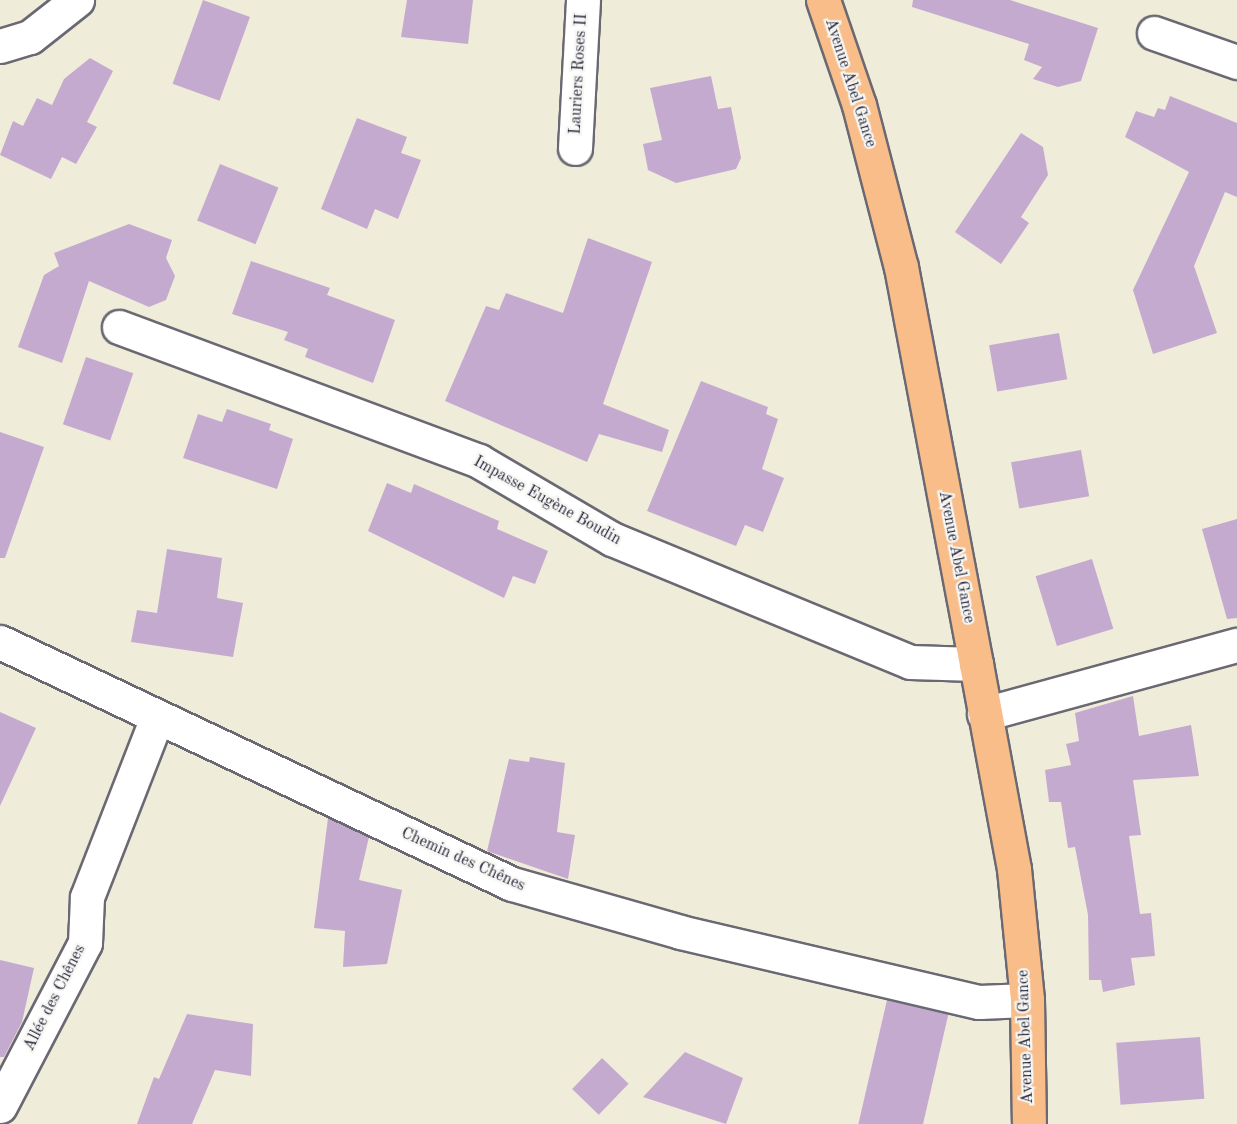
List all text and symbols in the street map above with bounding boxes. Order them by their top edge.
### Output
street label: Lauriers Roses II [566,13,592,135]
street label: Avenue Abel Gance [820,16,880,150]
street label: Impasse Eugène Boudin [470,452,624,550]
street label: Avenue Abel Gance [934,489,978,625]
street label: Chemin des Chênes [398,824,528,896]
street label: Allée des Chênes [20,942,90,1054]
street label: Avenue Abel Gance [1014,970,1038,1104]

